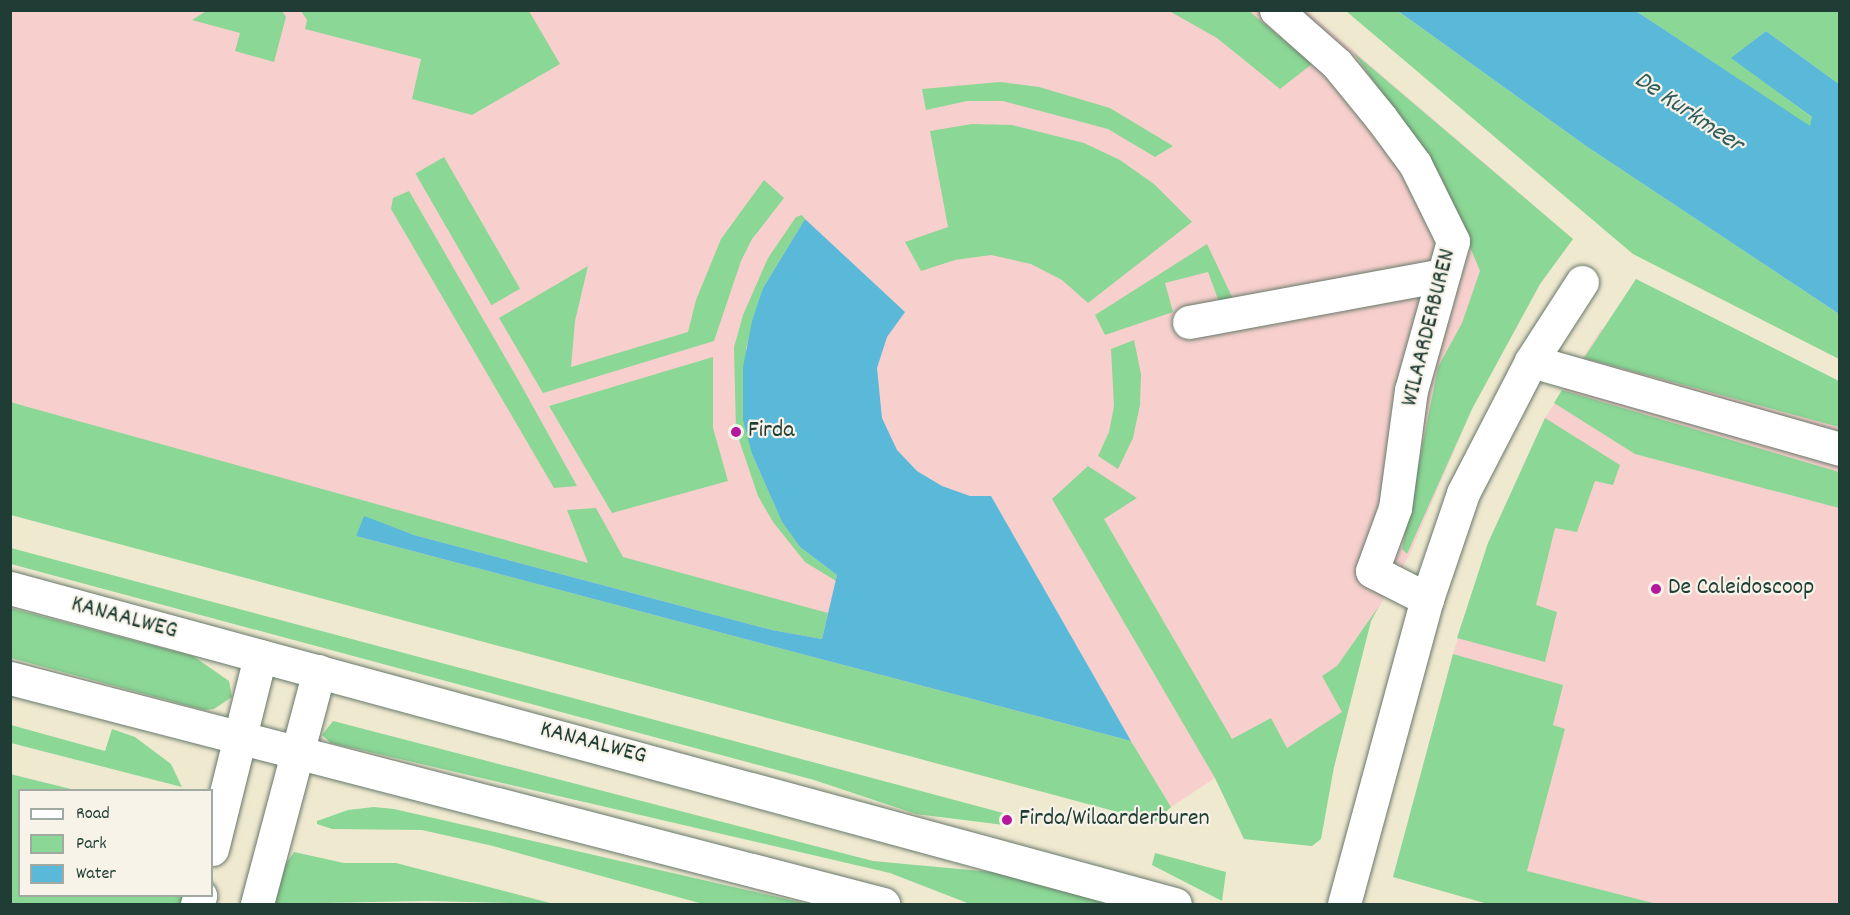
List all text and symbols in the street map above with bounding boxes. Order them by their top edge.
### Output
water label: De Kurkmeer [1628,65,1748,161]
street label: WILAARDERBUREN [1397,246,1463,410]
place label: Firda [748,418,795,446]
marker: Firda [729,425,743,439]
place label: De Caleidoscoop [1668,575,1814,603]
marker: De Caleidoscoop [1649,582,1663,596]
street label: KANAALWEG [68,591,180,647]
street label: KANAALWEG [537,716,649,772]
legend [18,789,213,897]
text: Road [76,802,110,827]
place label: Firda/Wilaarderburen [1019,806,1210,834]
marker: Firda/Wilaarderburen [1000,813,1014,827]
text: Park [76,832,107,857]
text: Water [76,862,116,887]

